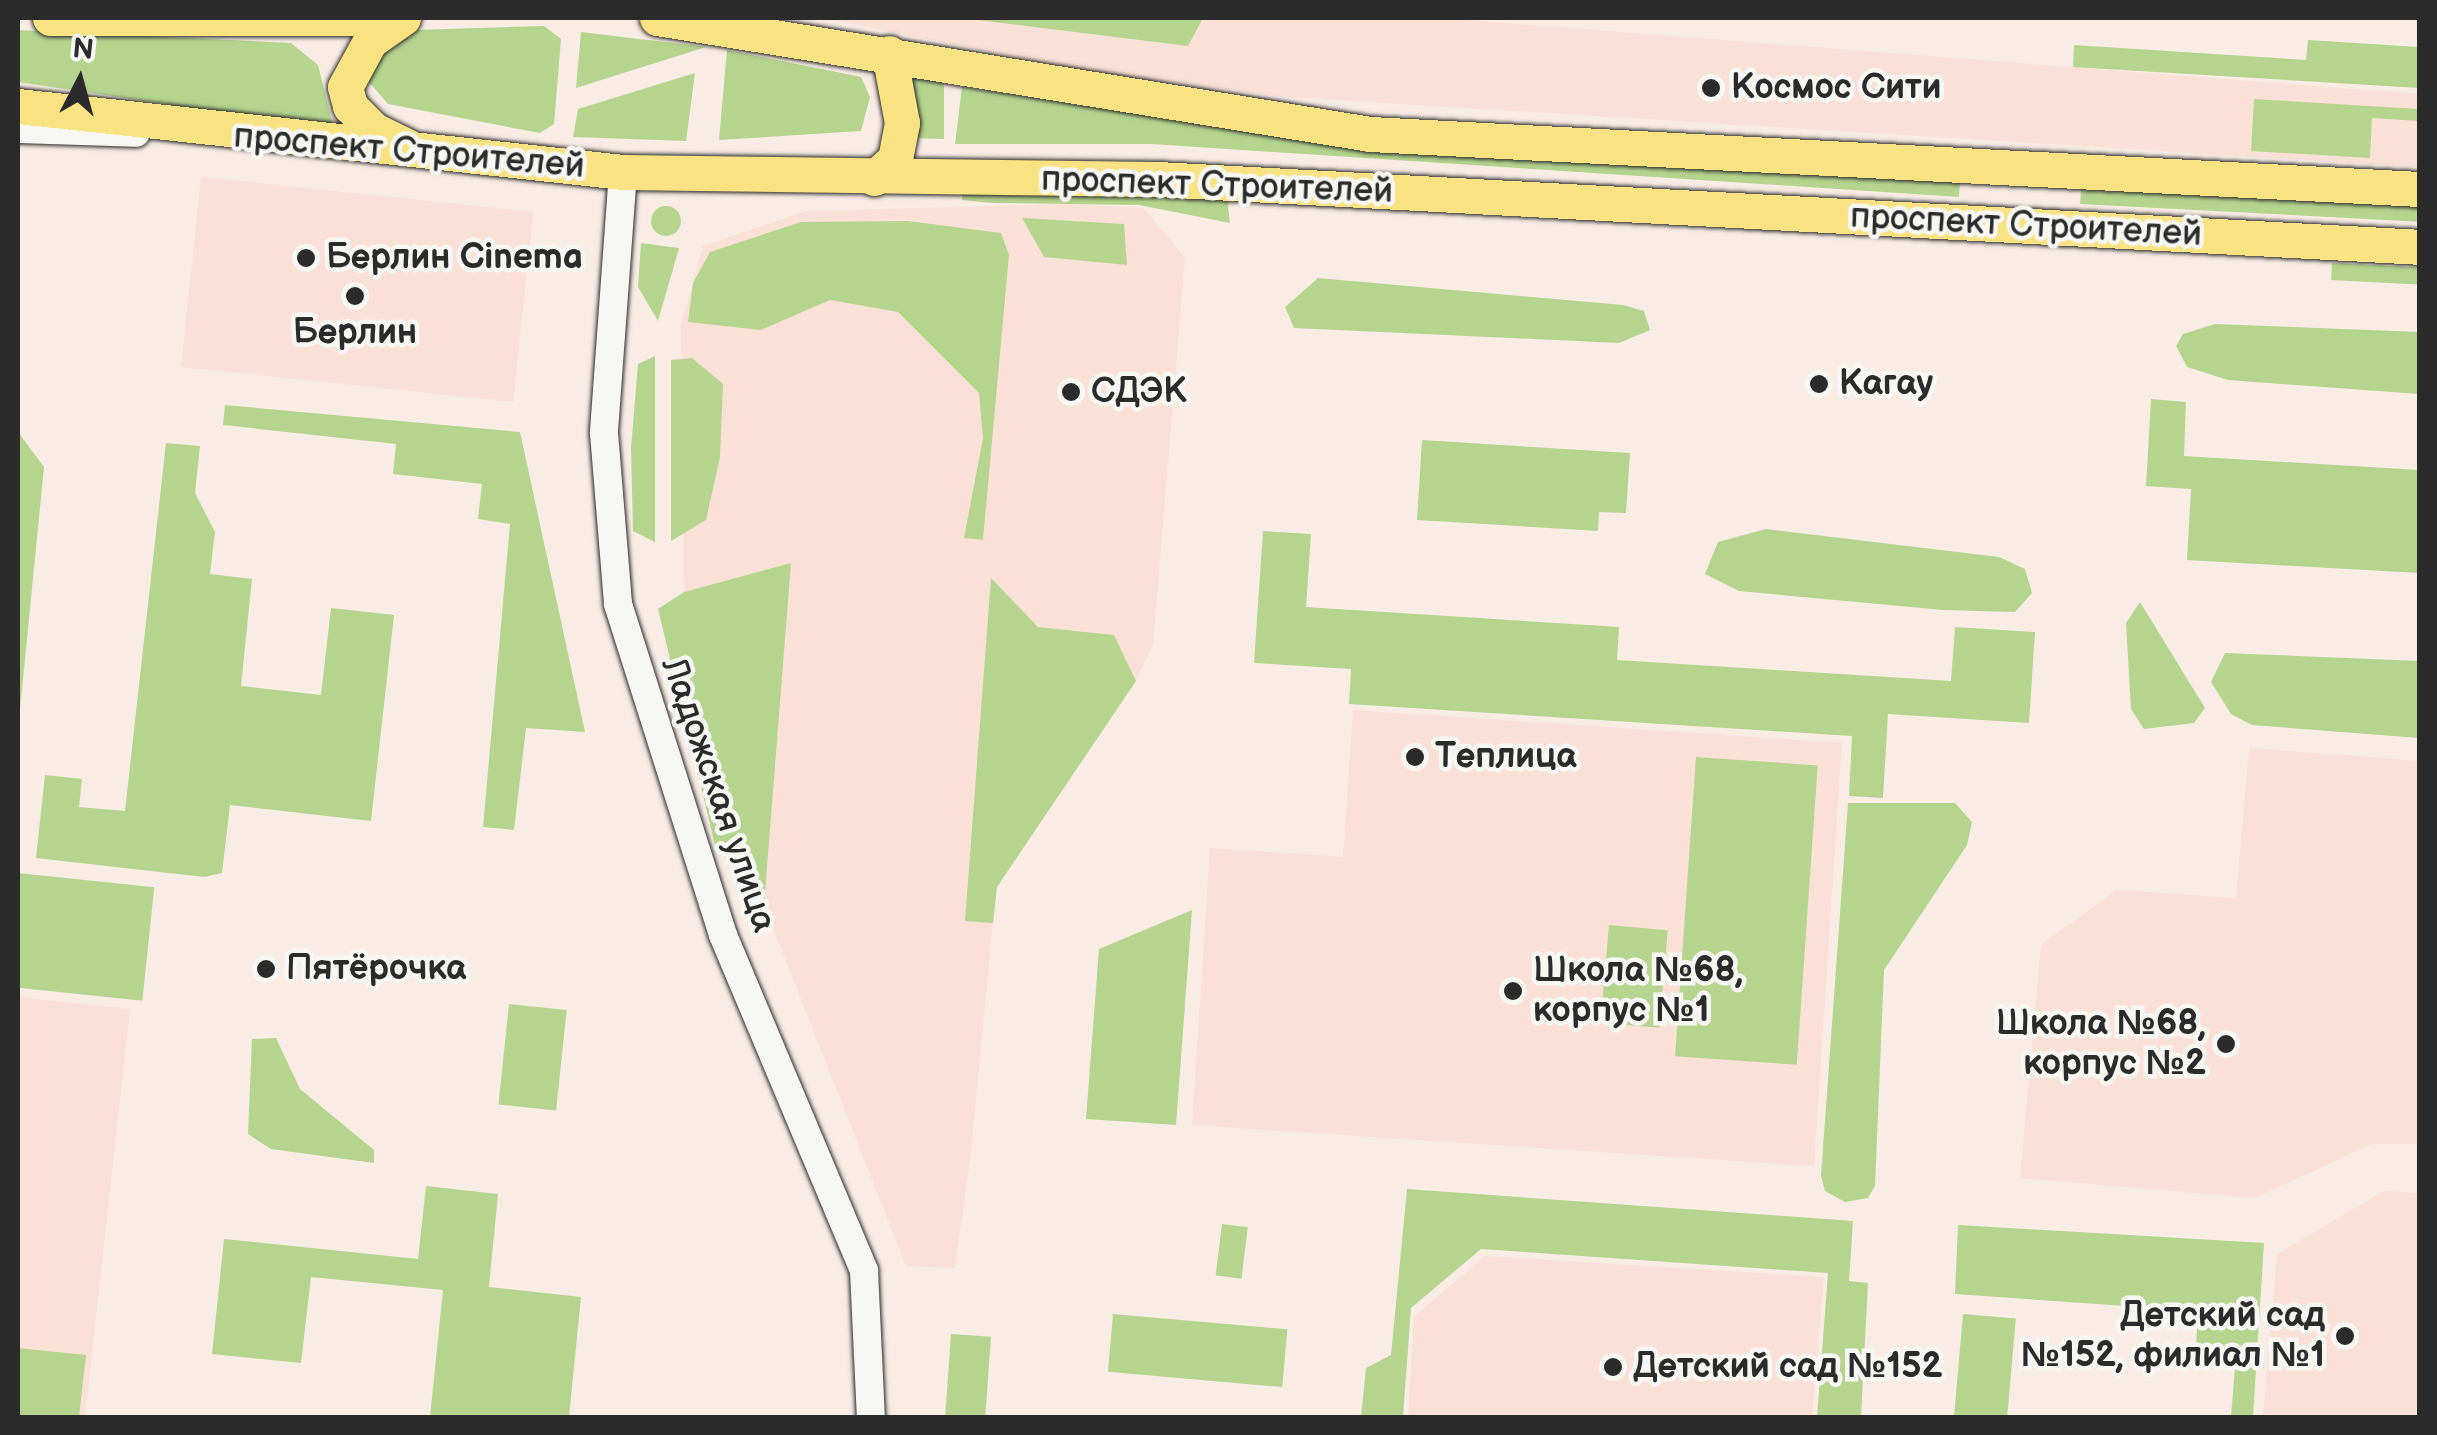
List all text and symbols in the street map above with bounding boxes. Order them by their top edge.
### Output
north arrow [30,30,130,130]
text: N [71,32,95,67]
place label: Космос Сити [1731,67,1941,109]
marker: Космос Сити [1700,77,1722,99]
street label: проспект Строителей [232,116,586,188]
street label: проспект Строителей [1040,159,1394,213]
street label: проспект Строителей [1849,196,2203,256]
place label: Берлин Cinema [326,237,583,279]
marker: Берлин Cinema [295,247,317,269]
marker: Берлин [344,285,366,307]
place label: Берлин [293,312,417,354]
place label: Кагау [1839,363,1933,405]
place label: СДЭК [1091,371,1187,413]
marker: Кагау [1808,373,1830,395]
marker: СДЭК [1060,381,1082,403]
street label: Ладожская улица [651,652,785,938]
place label: Теплица [1435,736,1577,778]
marker: Теплица [1404,746,1426,768]
place label: Пятёрочка [286,948,466,990]
place label: Школа №68, корпус №1 [1533,950,1743,1032]
marker: Пятёрочка [255,958,277,980]
marker: Школа №68, корпус №1 [1502,980,1524,1002]
place label: Школа №68, корпус №2 [1996,1003,2206,1085]
marker: Школа №68, корпус №2 [2215,1033,2237,1055]
place label: Детский сад №152, филиал №1 [2021,1295,2325,1377]
marker: Детский сад №152, филиал №1 [2334,1325,2356,1347]
place label: Детский сад №152 [1633,1346,1942,1388]
marker: Детский сад №152 [1602,1356,1624,1378]

